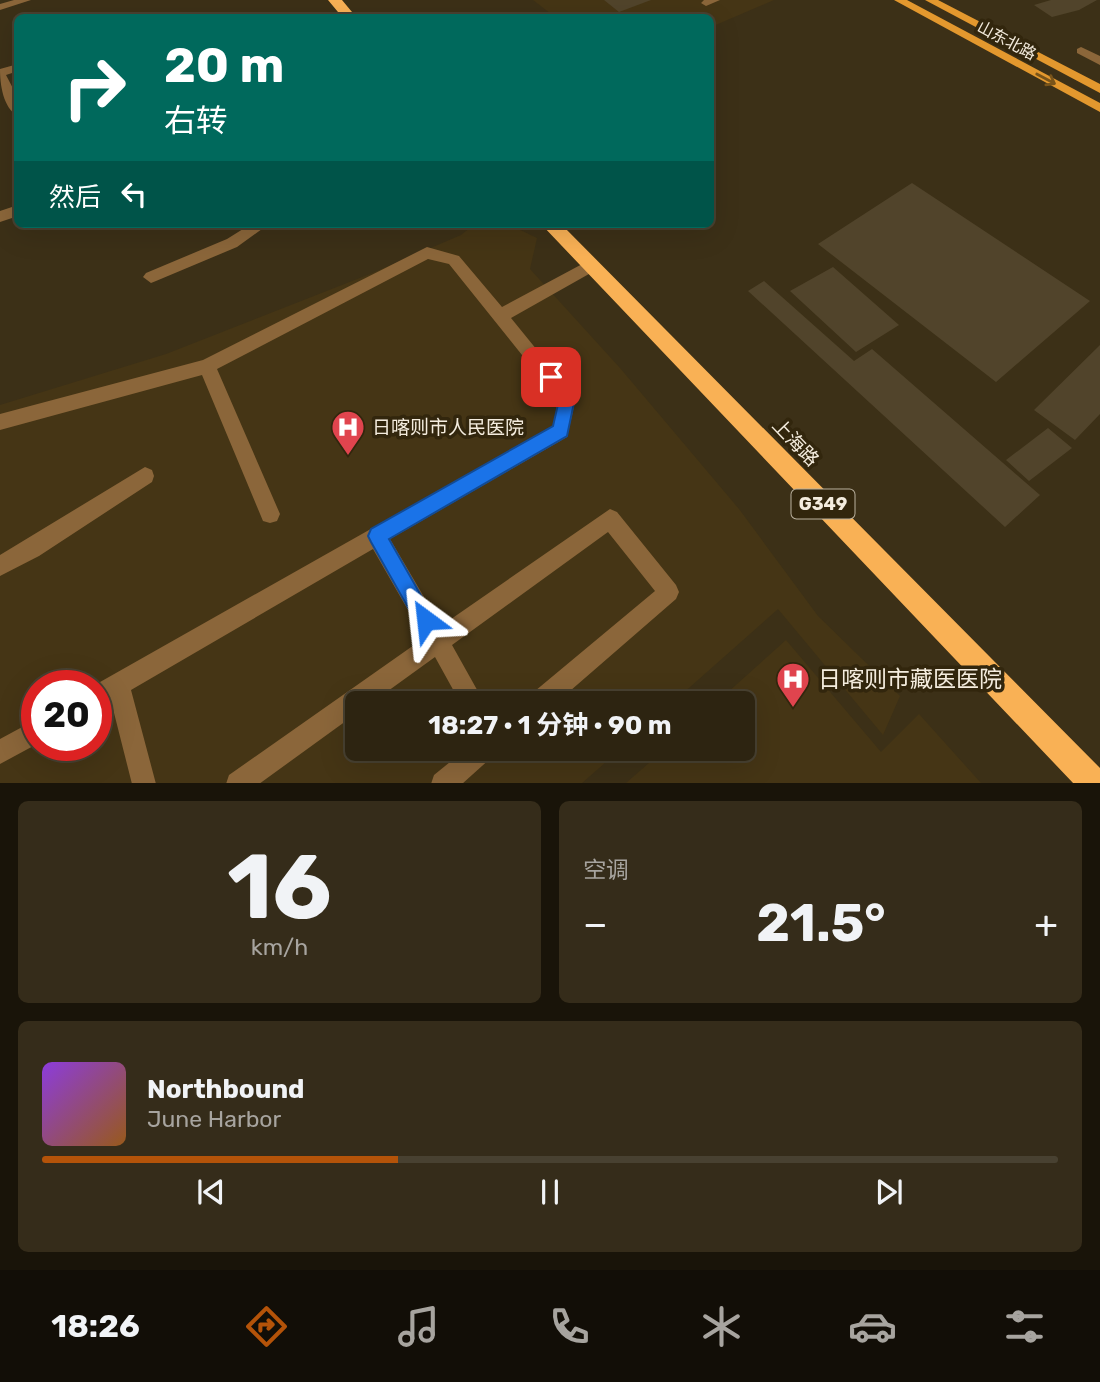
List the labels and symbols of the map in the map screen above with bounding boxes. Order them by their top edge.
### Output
street label: 山东北路 [974,17,1039,64]
one-way arrow [1035,72,1056,86]
pin [521,347,581,407]
hospital icon: 日喀则市人民医院 [329,408,367,457]
street label: 上海路 [768,414,824,471]
place label: 日喀则市人民医院 [372,416,524,439]
road number: G349 [792,490,854,518]
position arrow [389,583,463,657]
hospital icon: 日喀则市藏医医院 [774,660,812,709]
place label: 日喀则市藏医医院 [818,665,1002,693]
speed limit sign: 20 [21,670,112,761]

